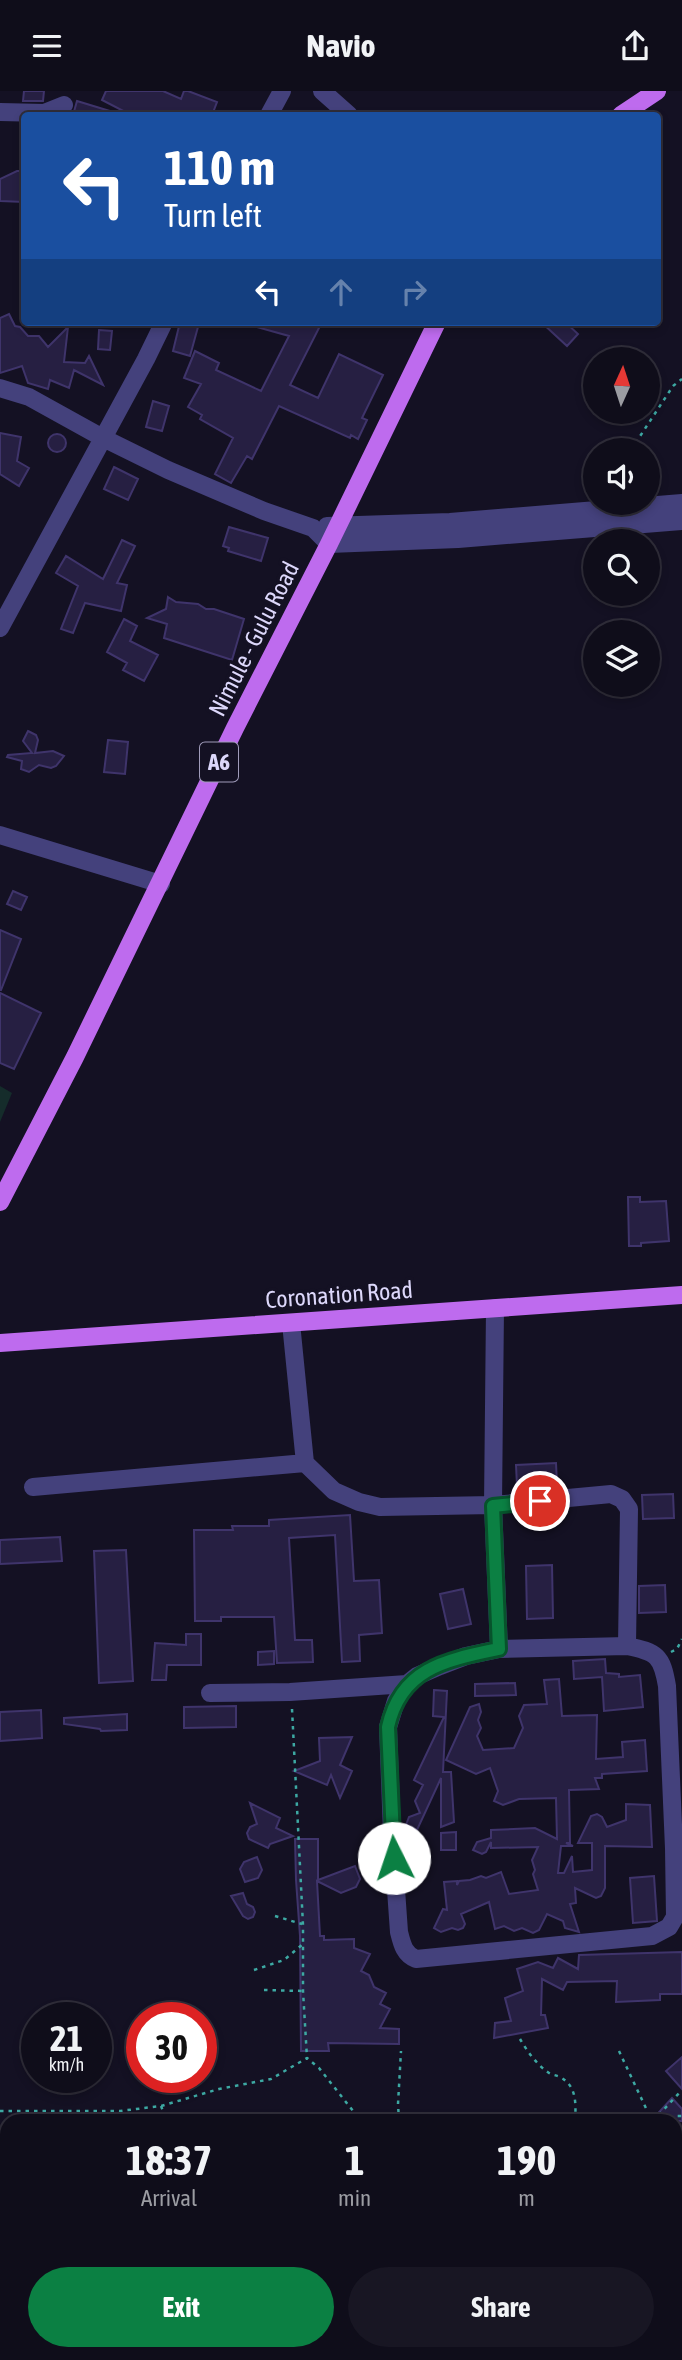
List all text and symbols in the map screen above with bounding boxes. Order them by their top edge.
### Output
icon: menu [28,27,66,65]
text: Navio [306,27,376,64]
icon: share [616,27,654,65]
text: 110 m [164,139,275,195]
icon: left [49,140,140,231]
text: Turn left [164,197,262,234]
icon: left [249,273,287,311]
icon: ahead [322,273,360,311]
icon: right [395,273,433,311]
north arrow [583,347,660,423]
map controls [583,347,660,697]
button: sound [583,438,660,515]
button: search [583,529,660,606]
street label: Nimule - Gulu Road [203,557,304,720]
button: layers [583,620,660,697]
road number: A6 [200,743,238,782]
street label: Coronation Road [264,1276,414,1313]
pin [510,1471,570,1531]
icon: arrive [521,1482,559,1520]
position arrow [357,1821,431,1895]
speed limit sign: 30 [126,2002,217,2093]
text: 21 [50,2018,83,2058]
text: km/h [49,2054,84,2075]
text: 18:37 [126,2136,212,2184]
text: 1 [345,2136,364,2184]
text: 190 [497,2136,556,2184]
text: Arrival [141,2185,197,2211]
text: min [338,2185,371,2211]
text: m [518,2185,535,2211]
button: Exit [28,2267,334,2347]
button: Share [348,2267,654,2347]

